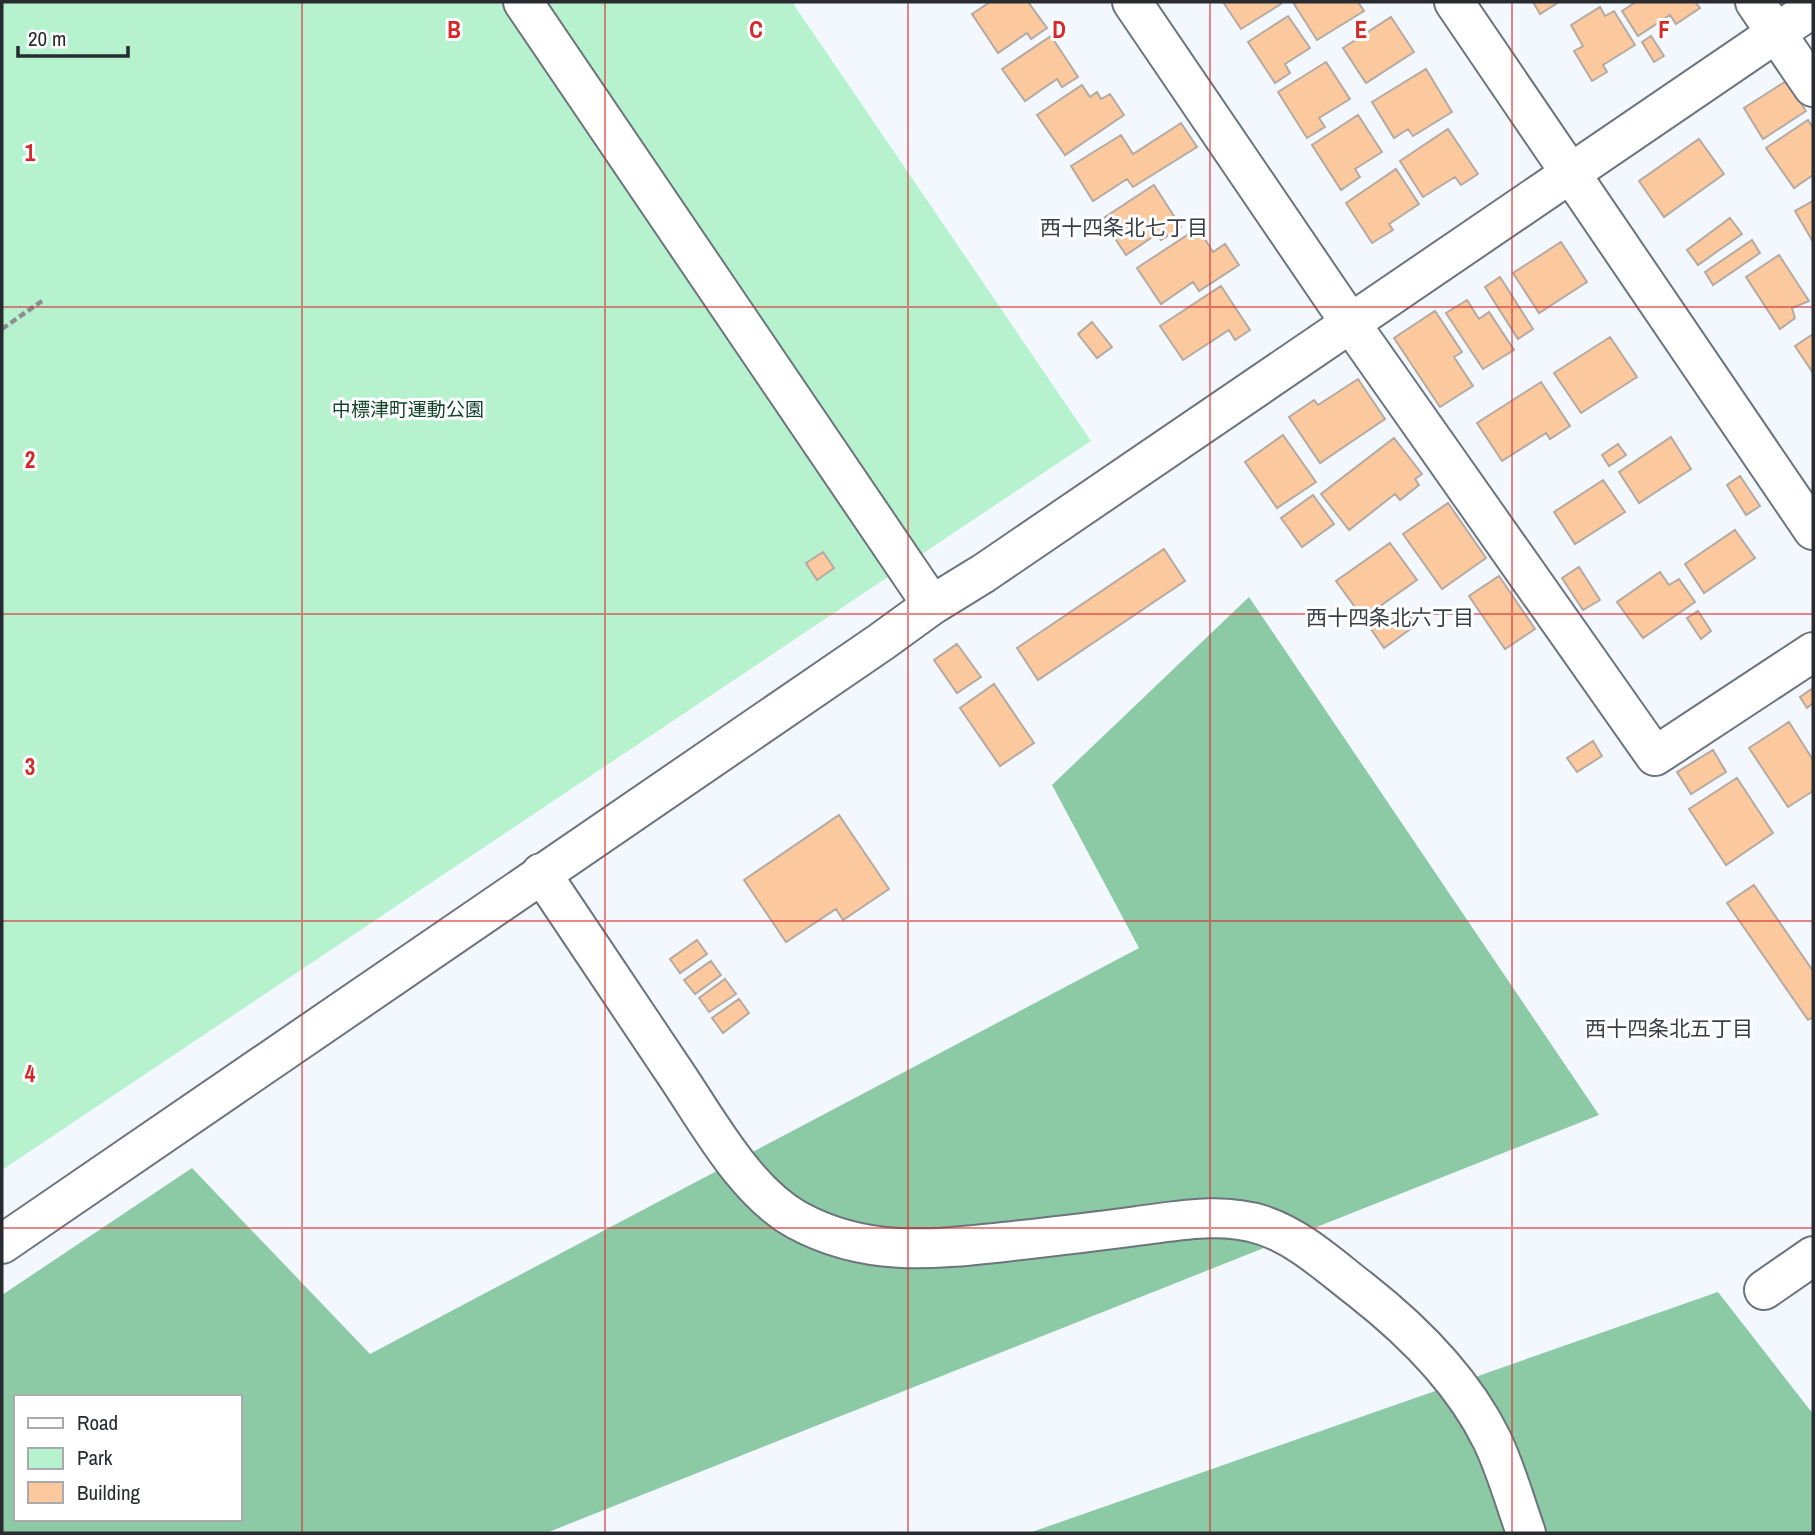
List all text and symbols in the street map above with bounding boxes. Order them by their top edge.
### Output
scale bar [18,14,128,58]
text: B [447,14,461,45]
text: C [749,14,763,45]
text: D [1052,14,1066,45]
text: E [1355,14,1367,45]
text: F [1658,14,1670,45]
text: 20 m [28,24,66,53]
text: 1 [25,137,36,168]
district label: 西十四条北七丁目 [1040,213,1208,242]
park label: 中標津町運動公園 [332,396,484,422]
text: 2 [25,444,35,475]
district label: 西十四条北六丁目 [1306,603,1474,632]
text: 3 [25,751,35,782]
district label: 西十四条北五丁目 [1585,1014,1753,1043]
text: 4 [25,1058,36,1089]
legend [14,1395,242,1521]
text: Road [77,1408,118,1437]
text: Park [77,1443,113,1472]
text: Building [77,1478,141,1507]

